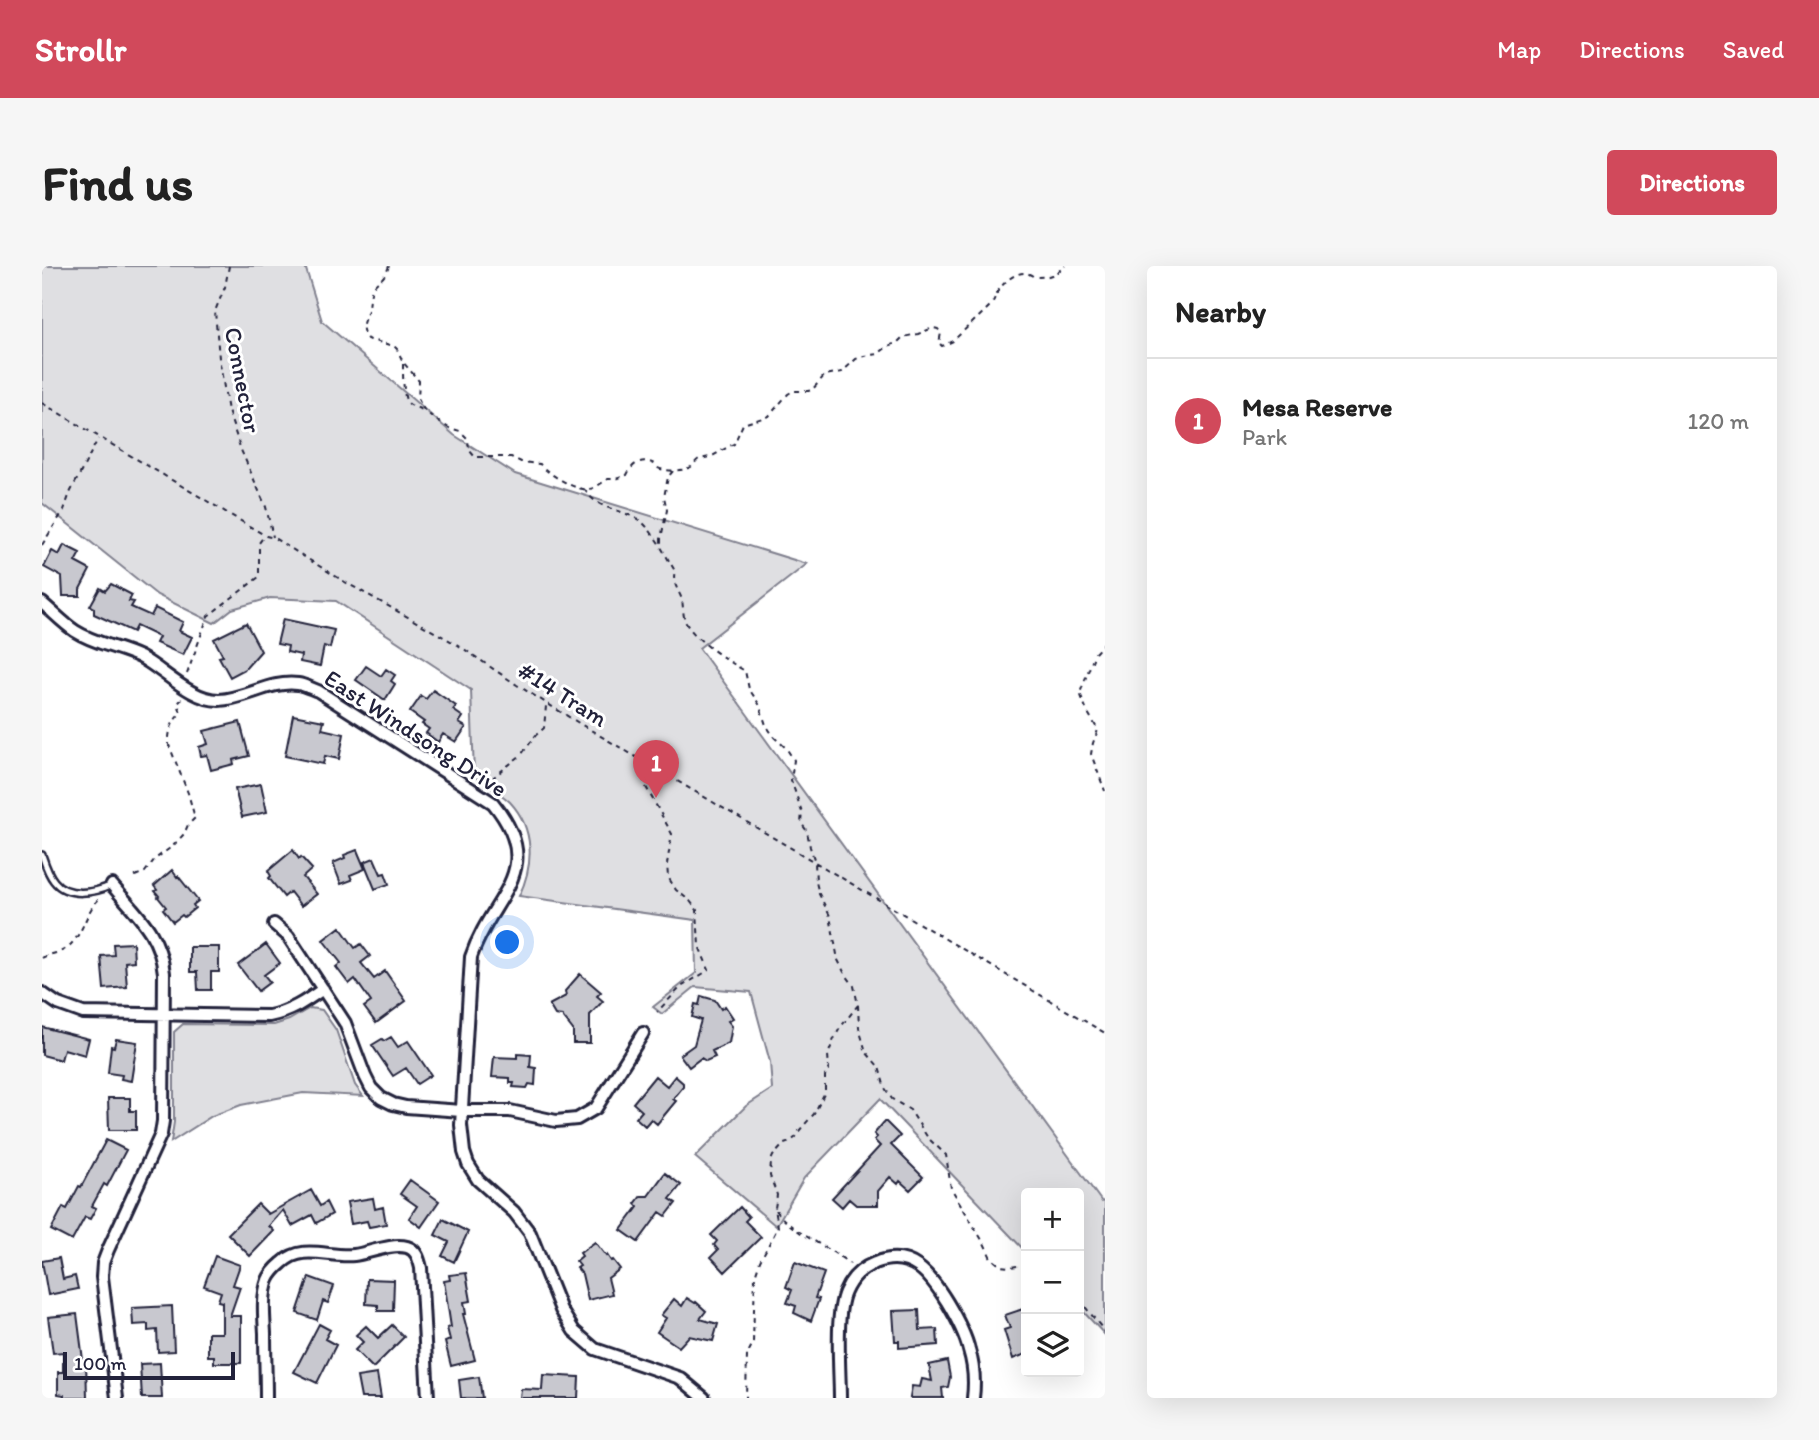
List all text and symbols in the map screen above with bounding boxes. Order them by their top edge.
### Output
text: Strollr [35,30,126,69]
text: Map [1497,35,1541,64]
text: Directions [1579,35,1685,64]
text: Saved [1723,35,1784,64]
button: Directions [1607,150,1777,215]
text: Find us [42,153,193,212]
text: Nearby [1175,293,1266,330]
street label: Connector [219,325,267,435]
text: Mesa Reserve [1242,391,1392,423]
text: 1 [1193,407,1203,435]
text: 120 m [1688,407,1749,435]
text: Park [1242,423,1287,451]
street label: #14 Tram [513,655,613,733]
street label: East Windsong Drive [319,663,513,803]
pin: 1 [633,740,679,798]
your location [490,925,524,959]
map controls [1021,1188,1084,1377]
button: + [1021,1188,1084,1251]
button: − [1021,1251,1084,1314]
button: layers [1021,1314,1084,1377]
scale bar [63,1349,234,1381]
text: 100 m [74,1352,126,1375]

